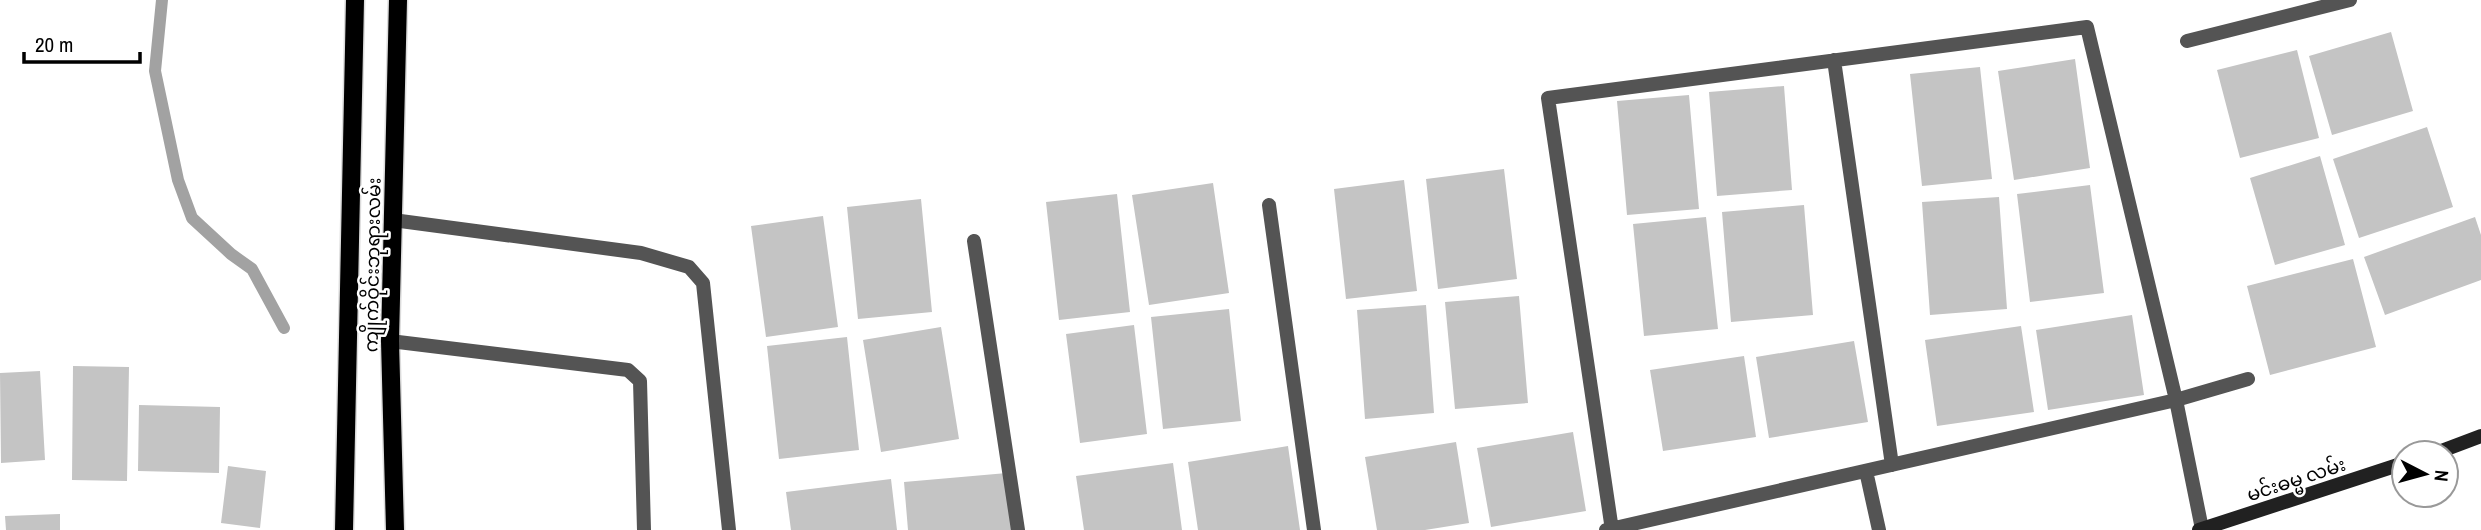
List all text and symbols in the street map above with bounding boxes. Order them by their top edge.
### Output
scale bar [24,21,140,65]
text: 20 m [35,30,73,59]
street label: ကျိုက်ဝိုင်းဘုရားလမ်း [356,177,391,353]
north arrow [2390,439,2460,509]
street label: မင်းဓမ္မ လမ်း [2243,450,2350,510]
text: N [2428,469,2455,483]

